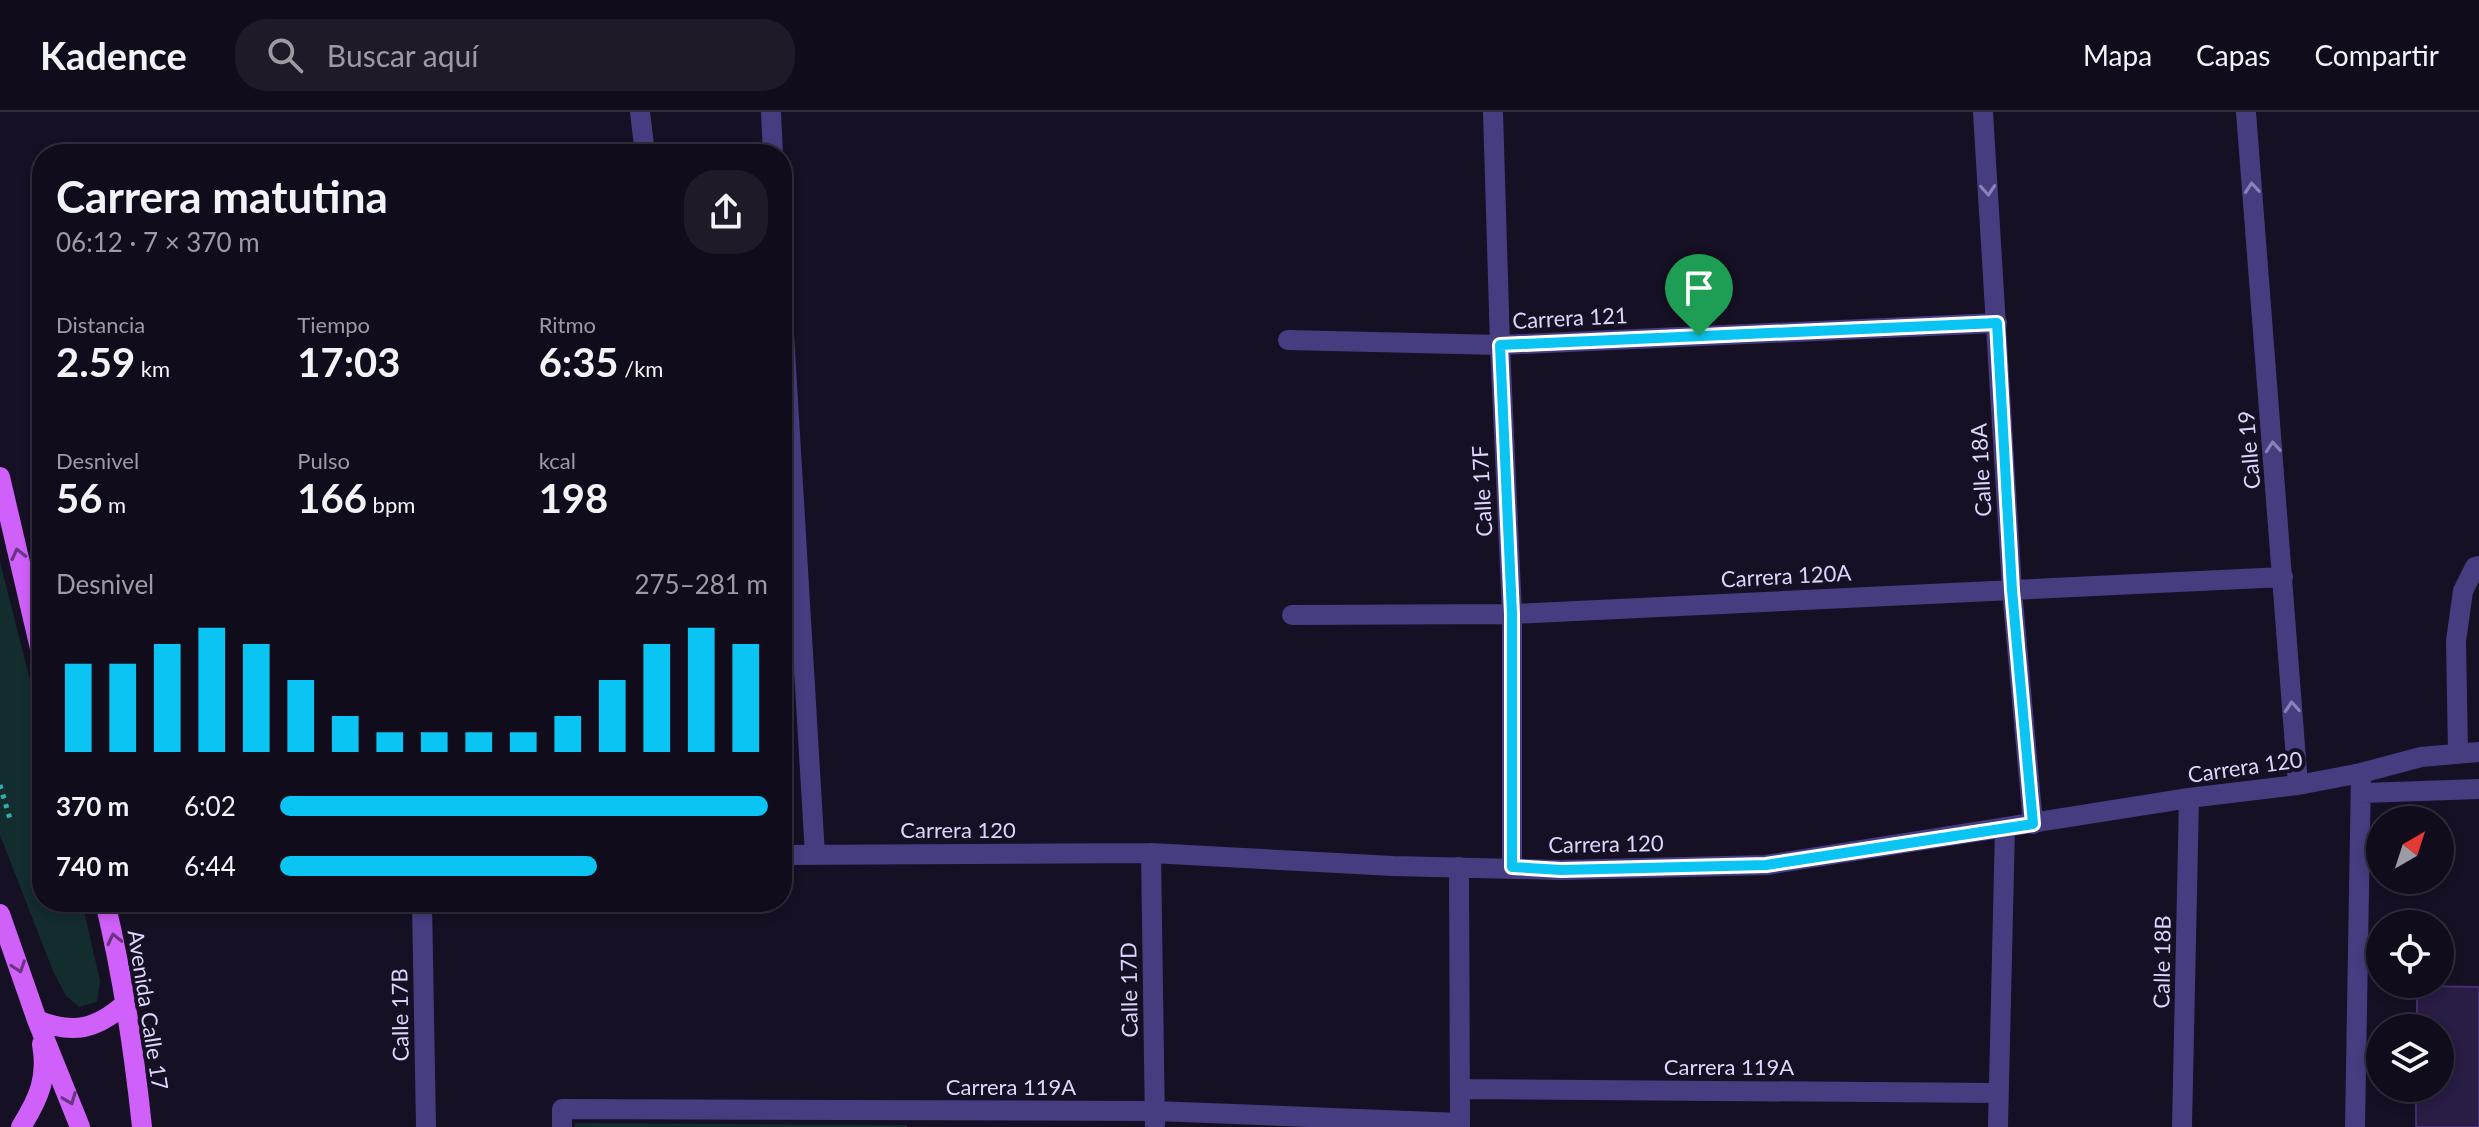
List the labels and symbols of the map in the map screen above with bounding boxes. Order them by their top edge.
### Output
one-way arrow [2244,181,2261,194]
one-way arrow [1979,184,1996,197]
pin [1665,254,1733,336]
street label: Carrera 121 [1512,301,1628,334]
street label: Calle 19 [2232,410,2265,490]
street label: Calle 18A [1965,422,1996,518]
one-way arrow [2264,441,2281,454]
street label: Calle 17F [1466,445,1497,537]
one-way arrow [10,548,27,561]
street label: Carrera 120A [1720,559,1852,592]
one-way arrow [2284,700,2301,713]
street label: Carrera 120 [2186,745,2304,788]
north arrow [2366,806,2454,894]
street label: Carrera 120 [900,816,1016,843]
street label: Carrera 120 [1548,829,1664,858]
street label: Calle 18B [2147,915,2176,1009]
street label: Avenida Calle 17 [122,928,174,1092]
one-way arrow [106,933,123,947]
street label: Calle 17D [1114,942,1143,1038]
one-way arrow [9,959,25,973]
street label: Calle 17B [385,968,414,1062]
street label: Carrera 119A [1664,1053,1794,1080]
street label: Carrera 119A [946,1073,1076,1100]
one-way arrow [60,1091,77,1105]

